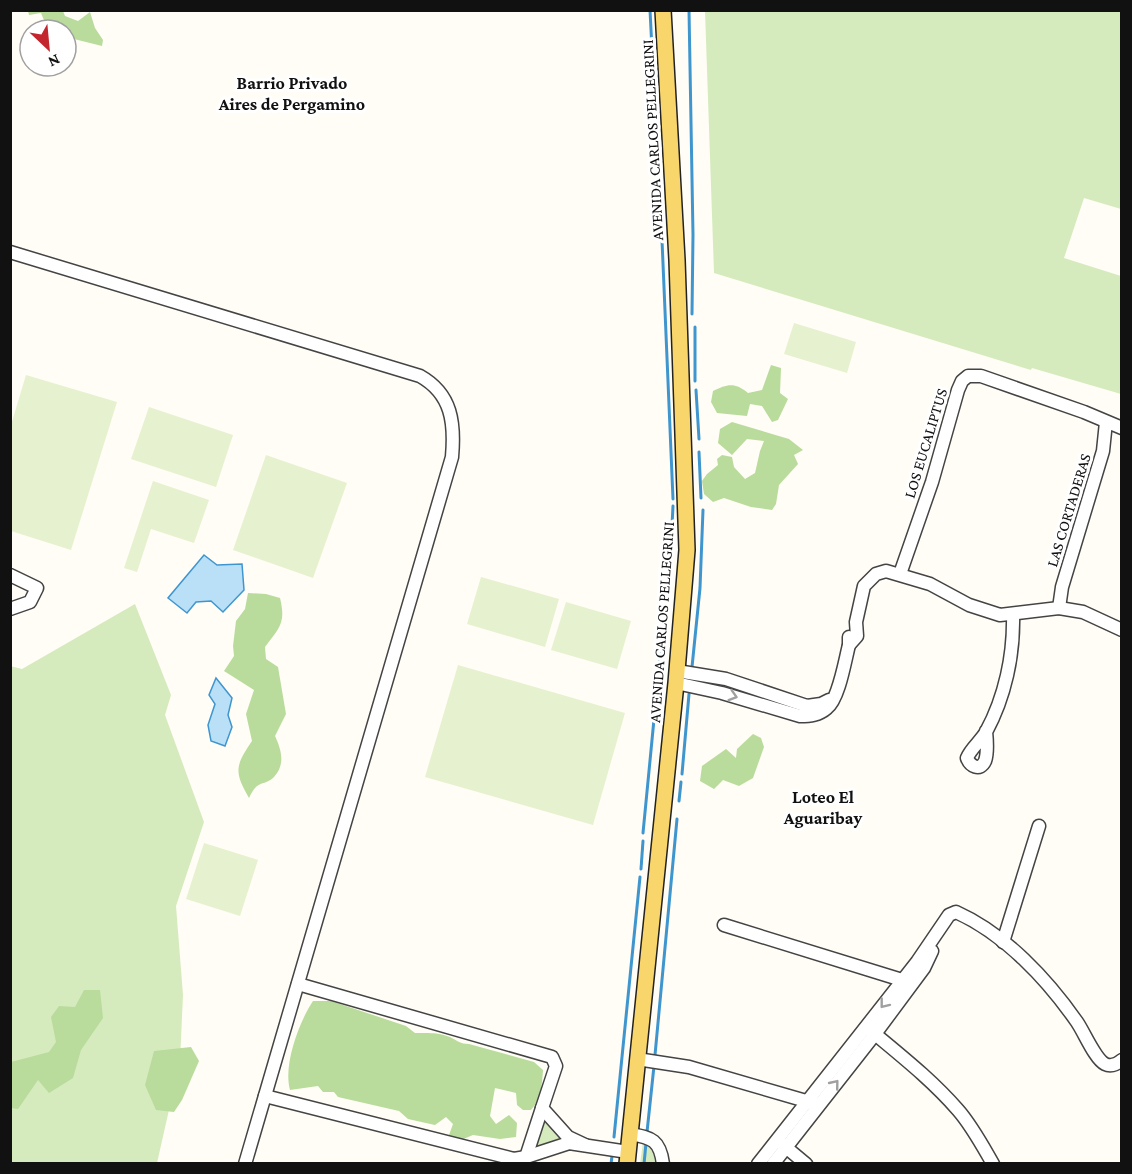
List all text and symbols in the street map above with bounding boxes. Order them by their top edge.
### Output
north arrow [18,18,78,78]
street label: AVENIDA CARLOS PELLEGRINI [639,39,666,241]
text: N [46,51,63,71]
district label: Barrio Privado Aires de Pergamino [218,73,365,114]
street label: LOS EUCALIPTUS [901,386,950,500]
street label: LAS CORTADERAS [1043,451,1094,569]
street label: AVENIDA CARLOS PELLEGRINI [646,521,677,723]
one-way arrow [727,689,738,701]
district label: Loteo El Aguaribay [783,787,862,828]
one-way arrow [880,997,891,1008]
one-way arrow [828,1080,839,1091]

